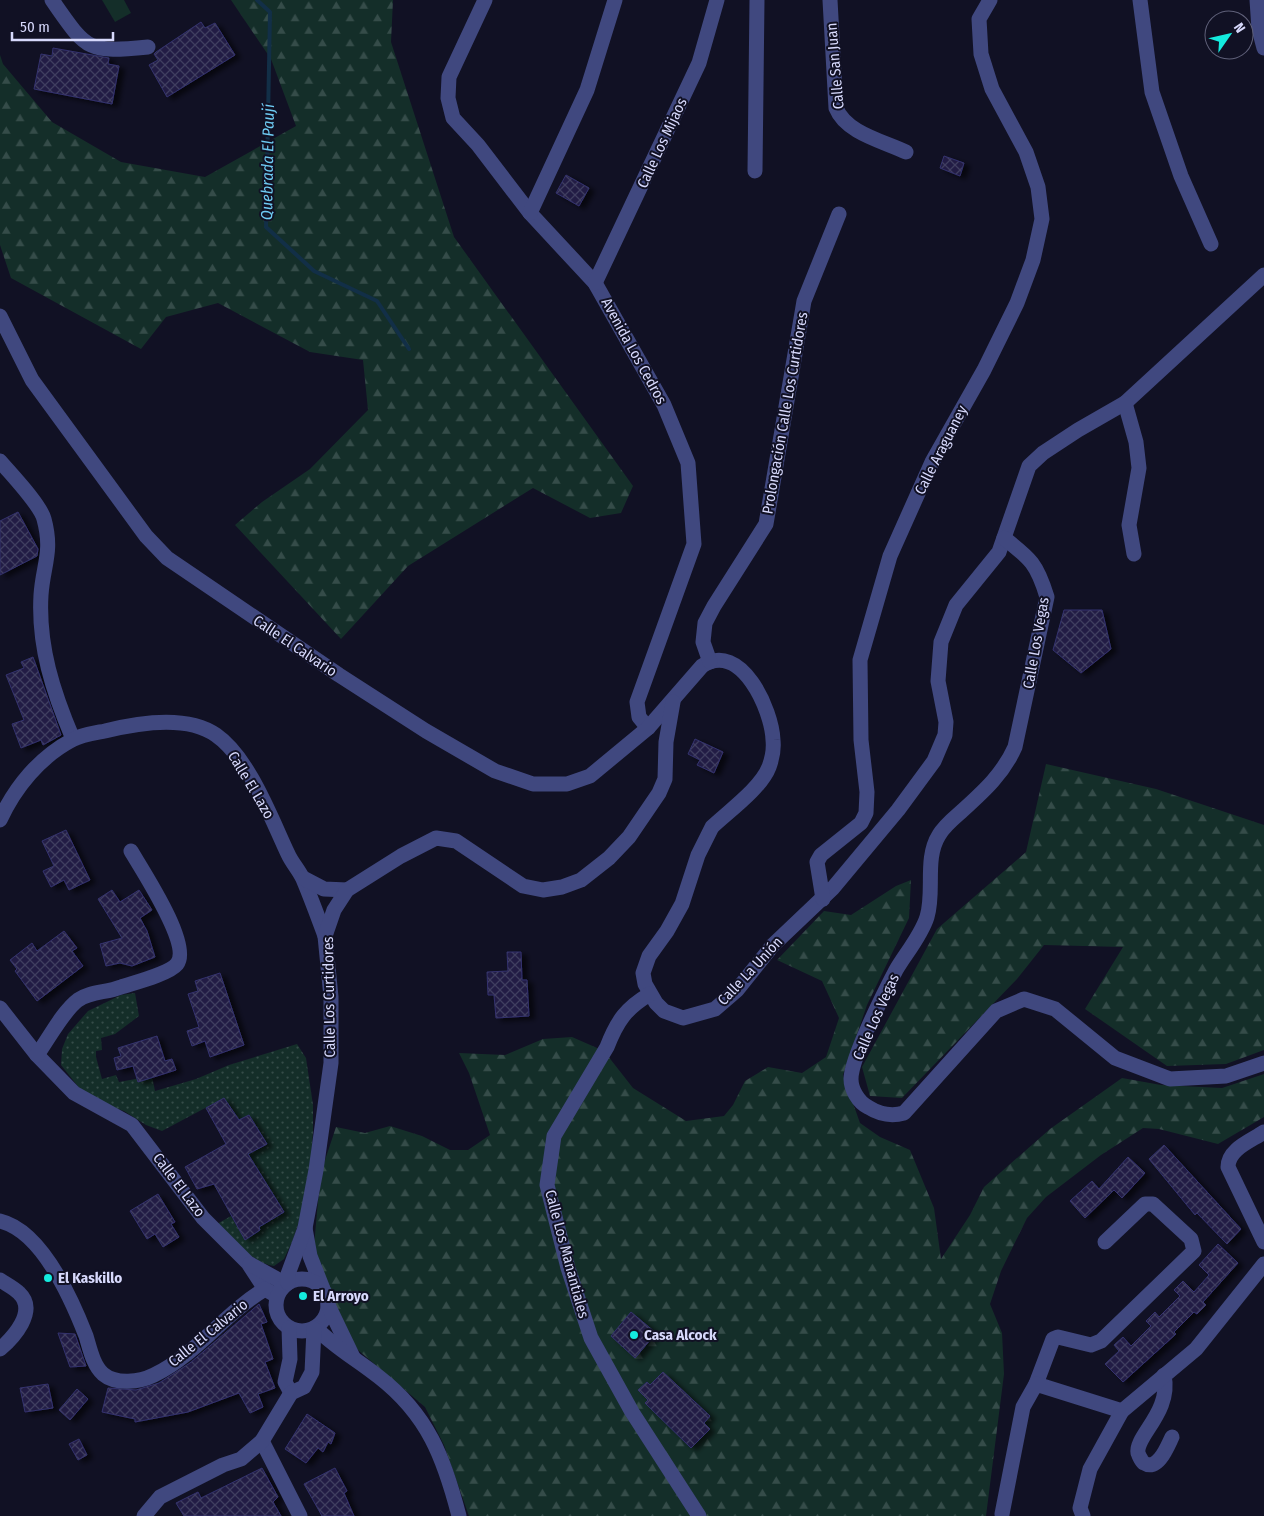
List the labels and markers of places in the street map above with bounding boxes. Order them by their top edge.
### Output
place label: El Kaskillo [58,1269,122,1287]
marker: El Kaskillo [42,1272,54,1284]
place label: El Arroyo [313,1287,369,1305]
marker: El Arroyo [297,1290,309,1302]
place label: Casa Alcock [644,1326,717,1344]
marker: Casa Alcock [628,1329,640,1341]

